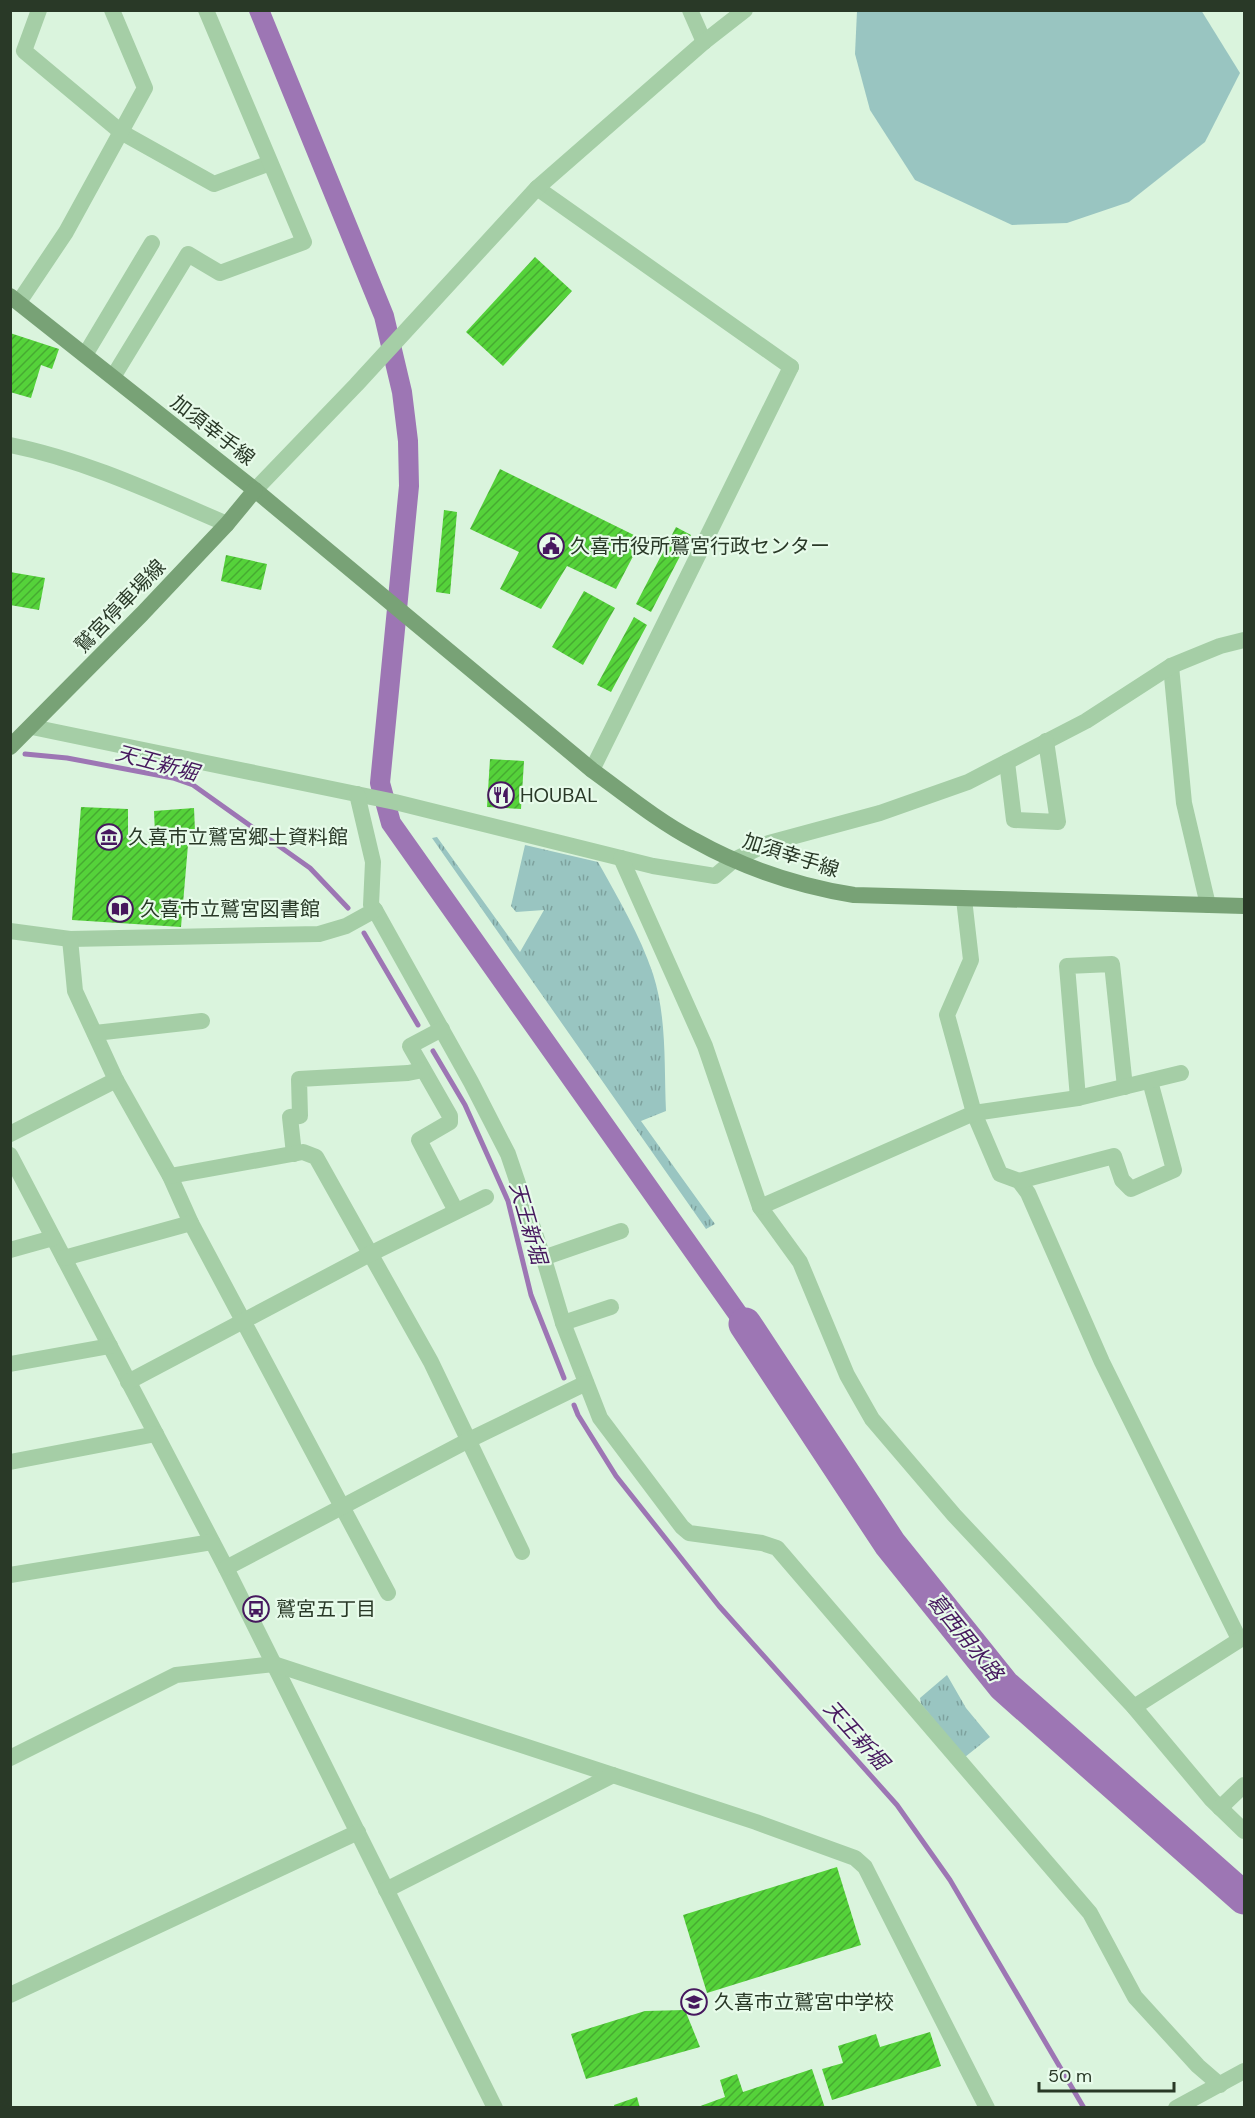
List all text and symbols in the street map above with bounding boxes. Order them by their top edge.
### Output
street label: 加須幸手線 [166,389,260,471]
public building icon: 久喜市役所鷲宮行政センター [536,531,566,561]
place label: 久喜市役所鷲宮行政センター [570,533,830,559]
street label: 鷲宮停車場線 [69,554,171,658]
water label: 天王新堀 [113,739,204,788]
restaurant icon: HOUBAL [486,780,516,810]
place label: HOUBAL [520,782,598,808]
museum icon: 久喜市立鷲宮郷土資料館 [94,822,124,852]
place label: 久喜市立鷲宮郷土資料館 [128,824,348,850]
street label: 加須幸手線 [739,827,843,883]
library icon: 久喜市立鷲宮図書館 [105,894,135,924]
place label: 久喜市立鷲宮図書館 [140,896,320,922]
water label: 天王新堀 [503,1179,554,1270]
water label: 葛西用水路 [921,1587,1010,1688]
bus stop icon: 鷲宮五丁目 [241,1594,271,1624]
place label: 鷲宮五丁目 [276,1596,376,1622]
water label: 天王新堀 [817,1694,897,1778]
school or university icon: 久喜市立鷲宮中学校 [679,1987,709,2017]
place label: 久喜市立鷲宮中学校 [714,1989,894,2015]
scale bar [1039,2055,1174,2093]
text: 50 m [1048,2064,1092,2088]

